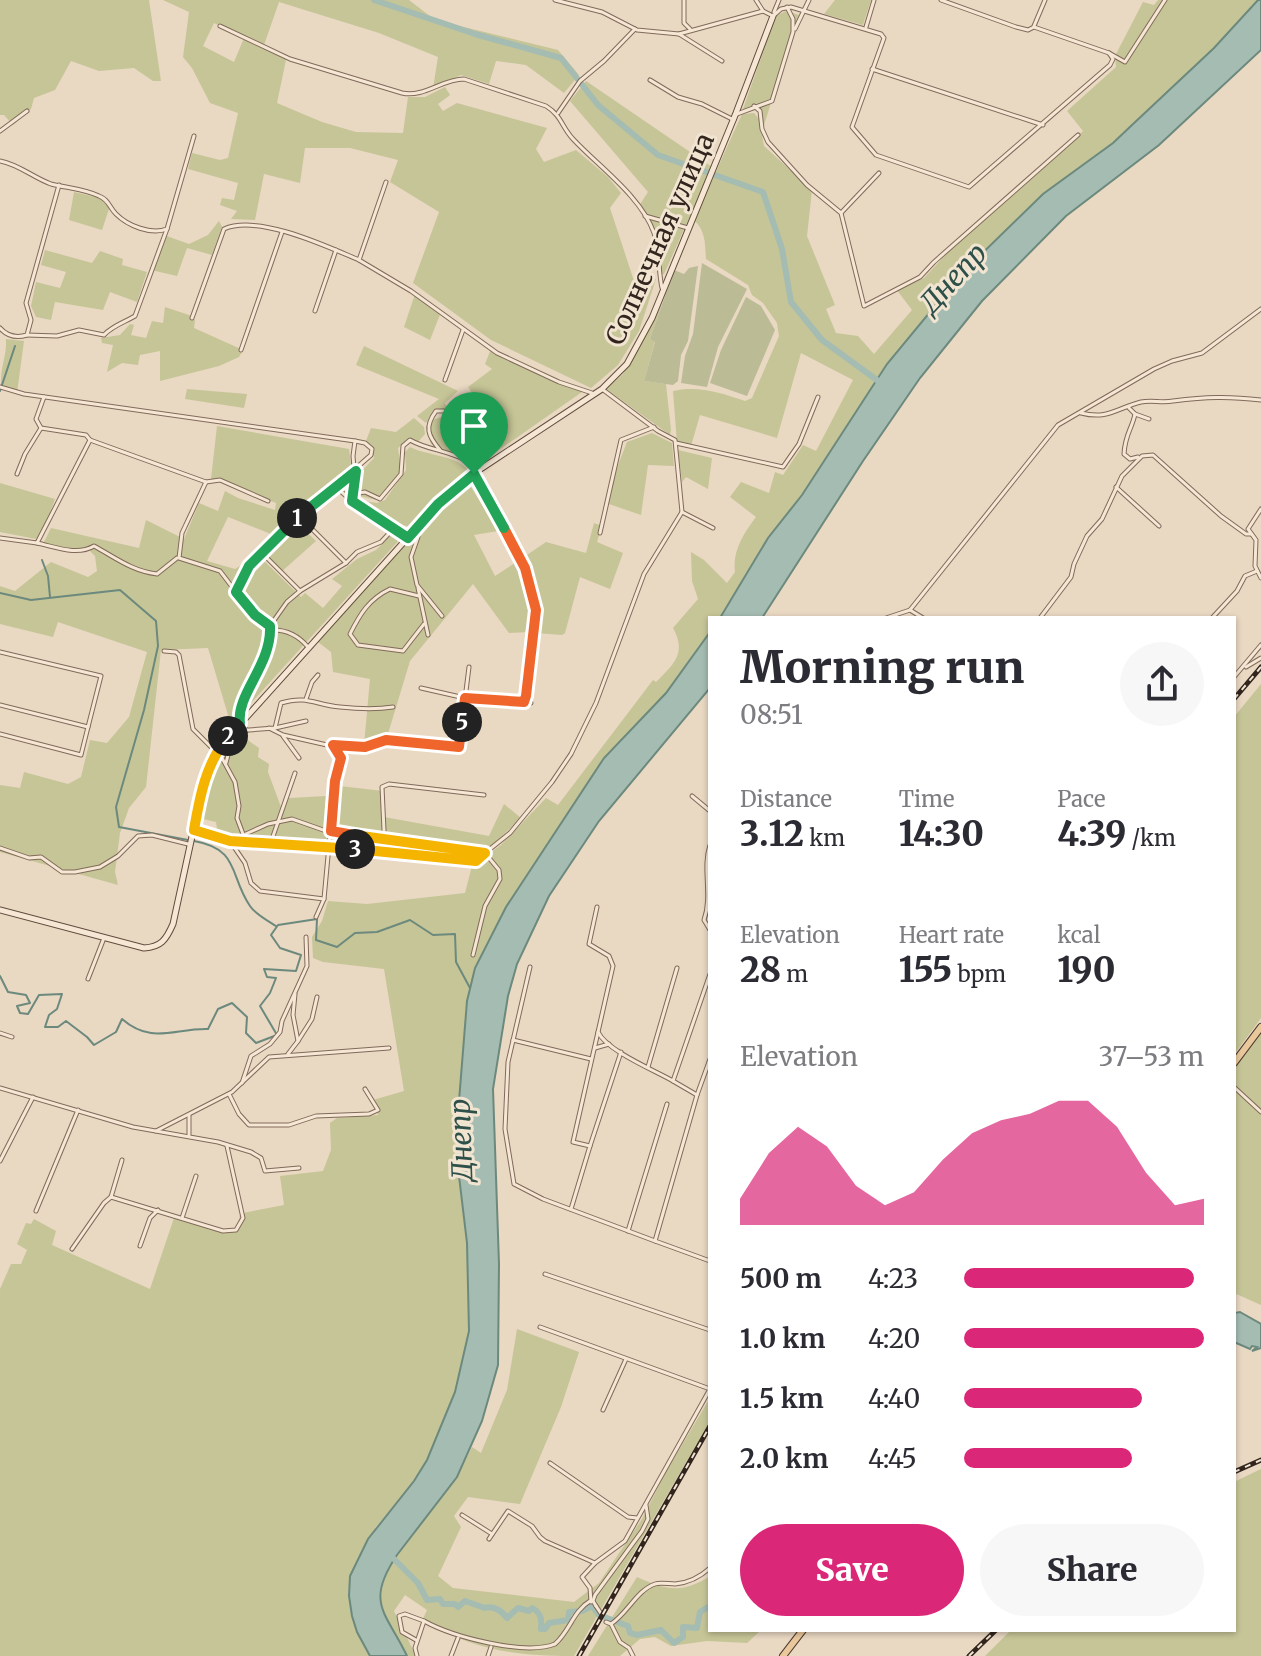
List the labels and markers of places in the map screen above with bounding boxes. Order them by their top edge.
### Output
pin [440,392,508,474]
pin: 1 [277,498,317,538]
pin: 5 [442,702,482,742]
pin: 2 [208,716,248,756]
pin: 3 [335,829,375,869]

